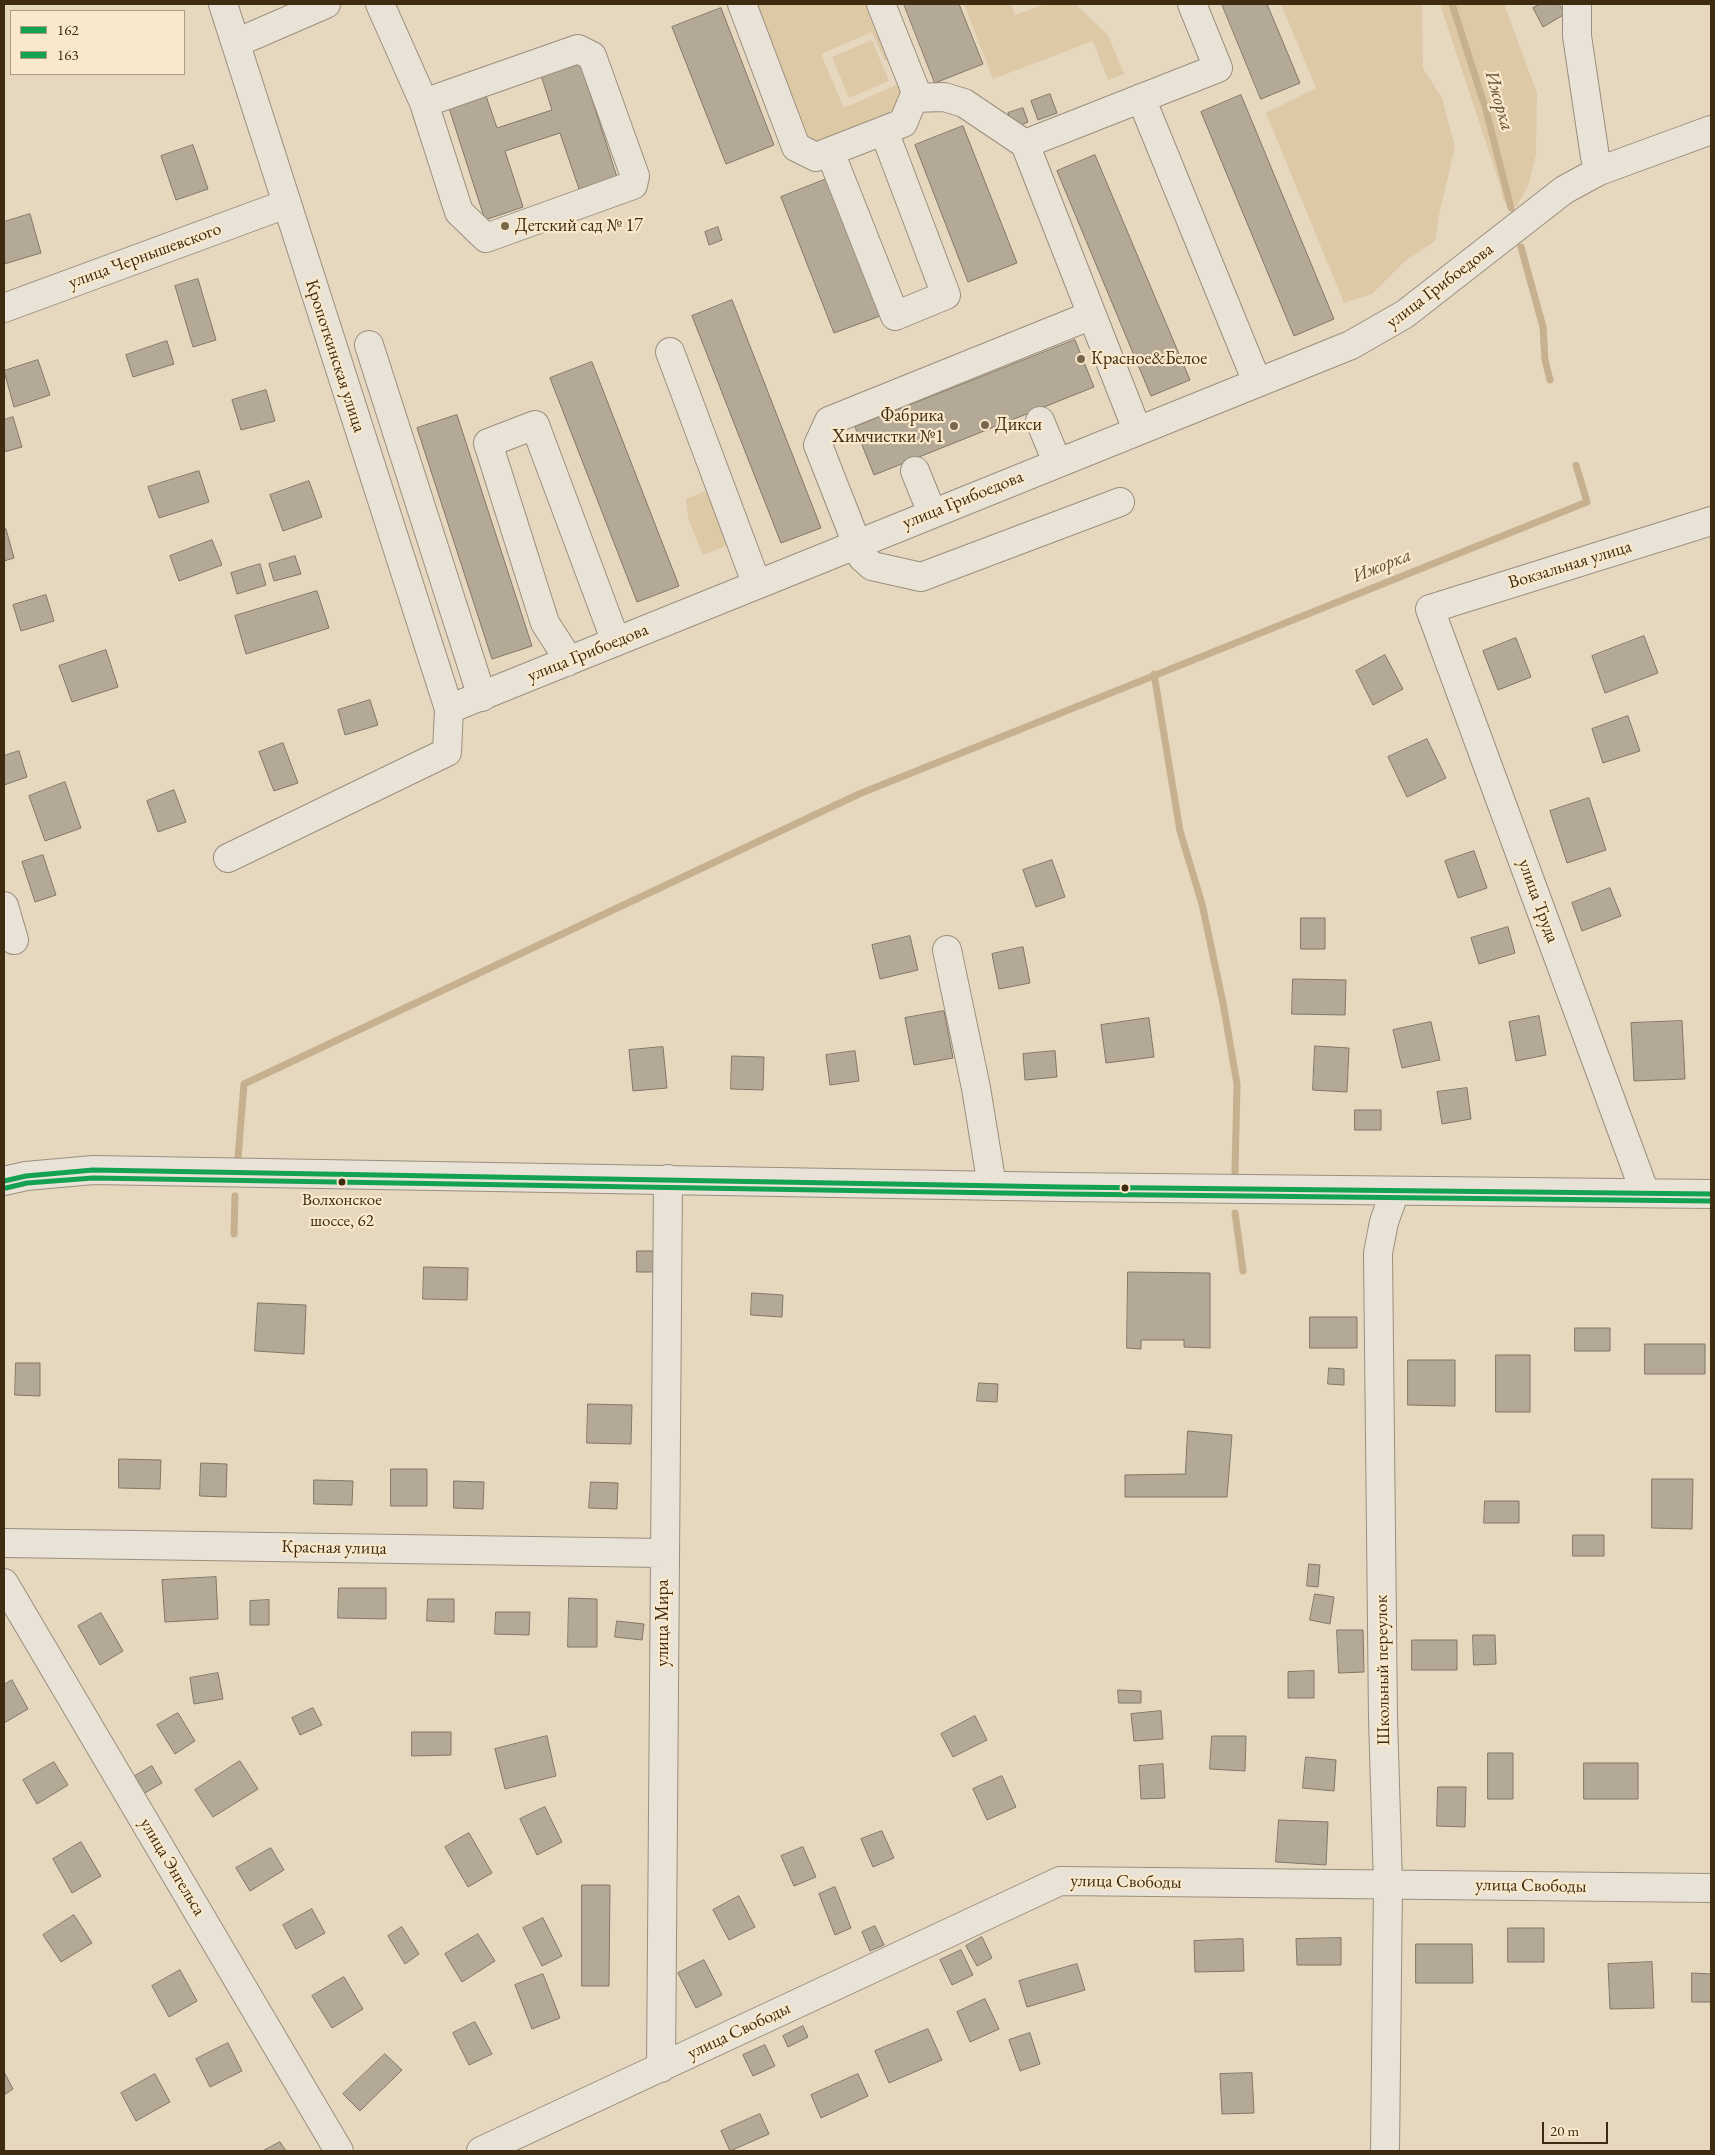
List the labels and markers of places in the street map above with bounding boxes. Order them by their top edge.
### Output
place label: Детский сад № 17 [515,215,643,237]
marker: Детский сад № 17 [499,220,511,232]
place label: Красное&Белое [1091,348,1207,370]
marker: Красное&Белое [1075,353,1087,365]
place label: Фабрика Химчистки №1 [832,405,944,448]
place label: Дикси [995,414,1042,436]
marker: Дикси [979,419,991,431]
marker: Фабрика Химчистки №1 [948,420,960,432]
marker: Волхонское шоссе, 62 [337,1177,347,1187]
unlabelled marker [1120,1183,1130,1193]
place label: Волхонское шоссе, 62 [302,1190,382,1230]

